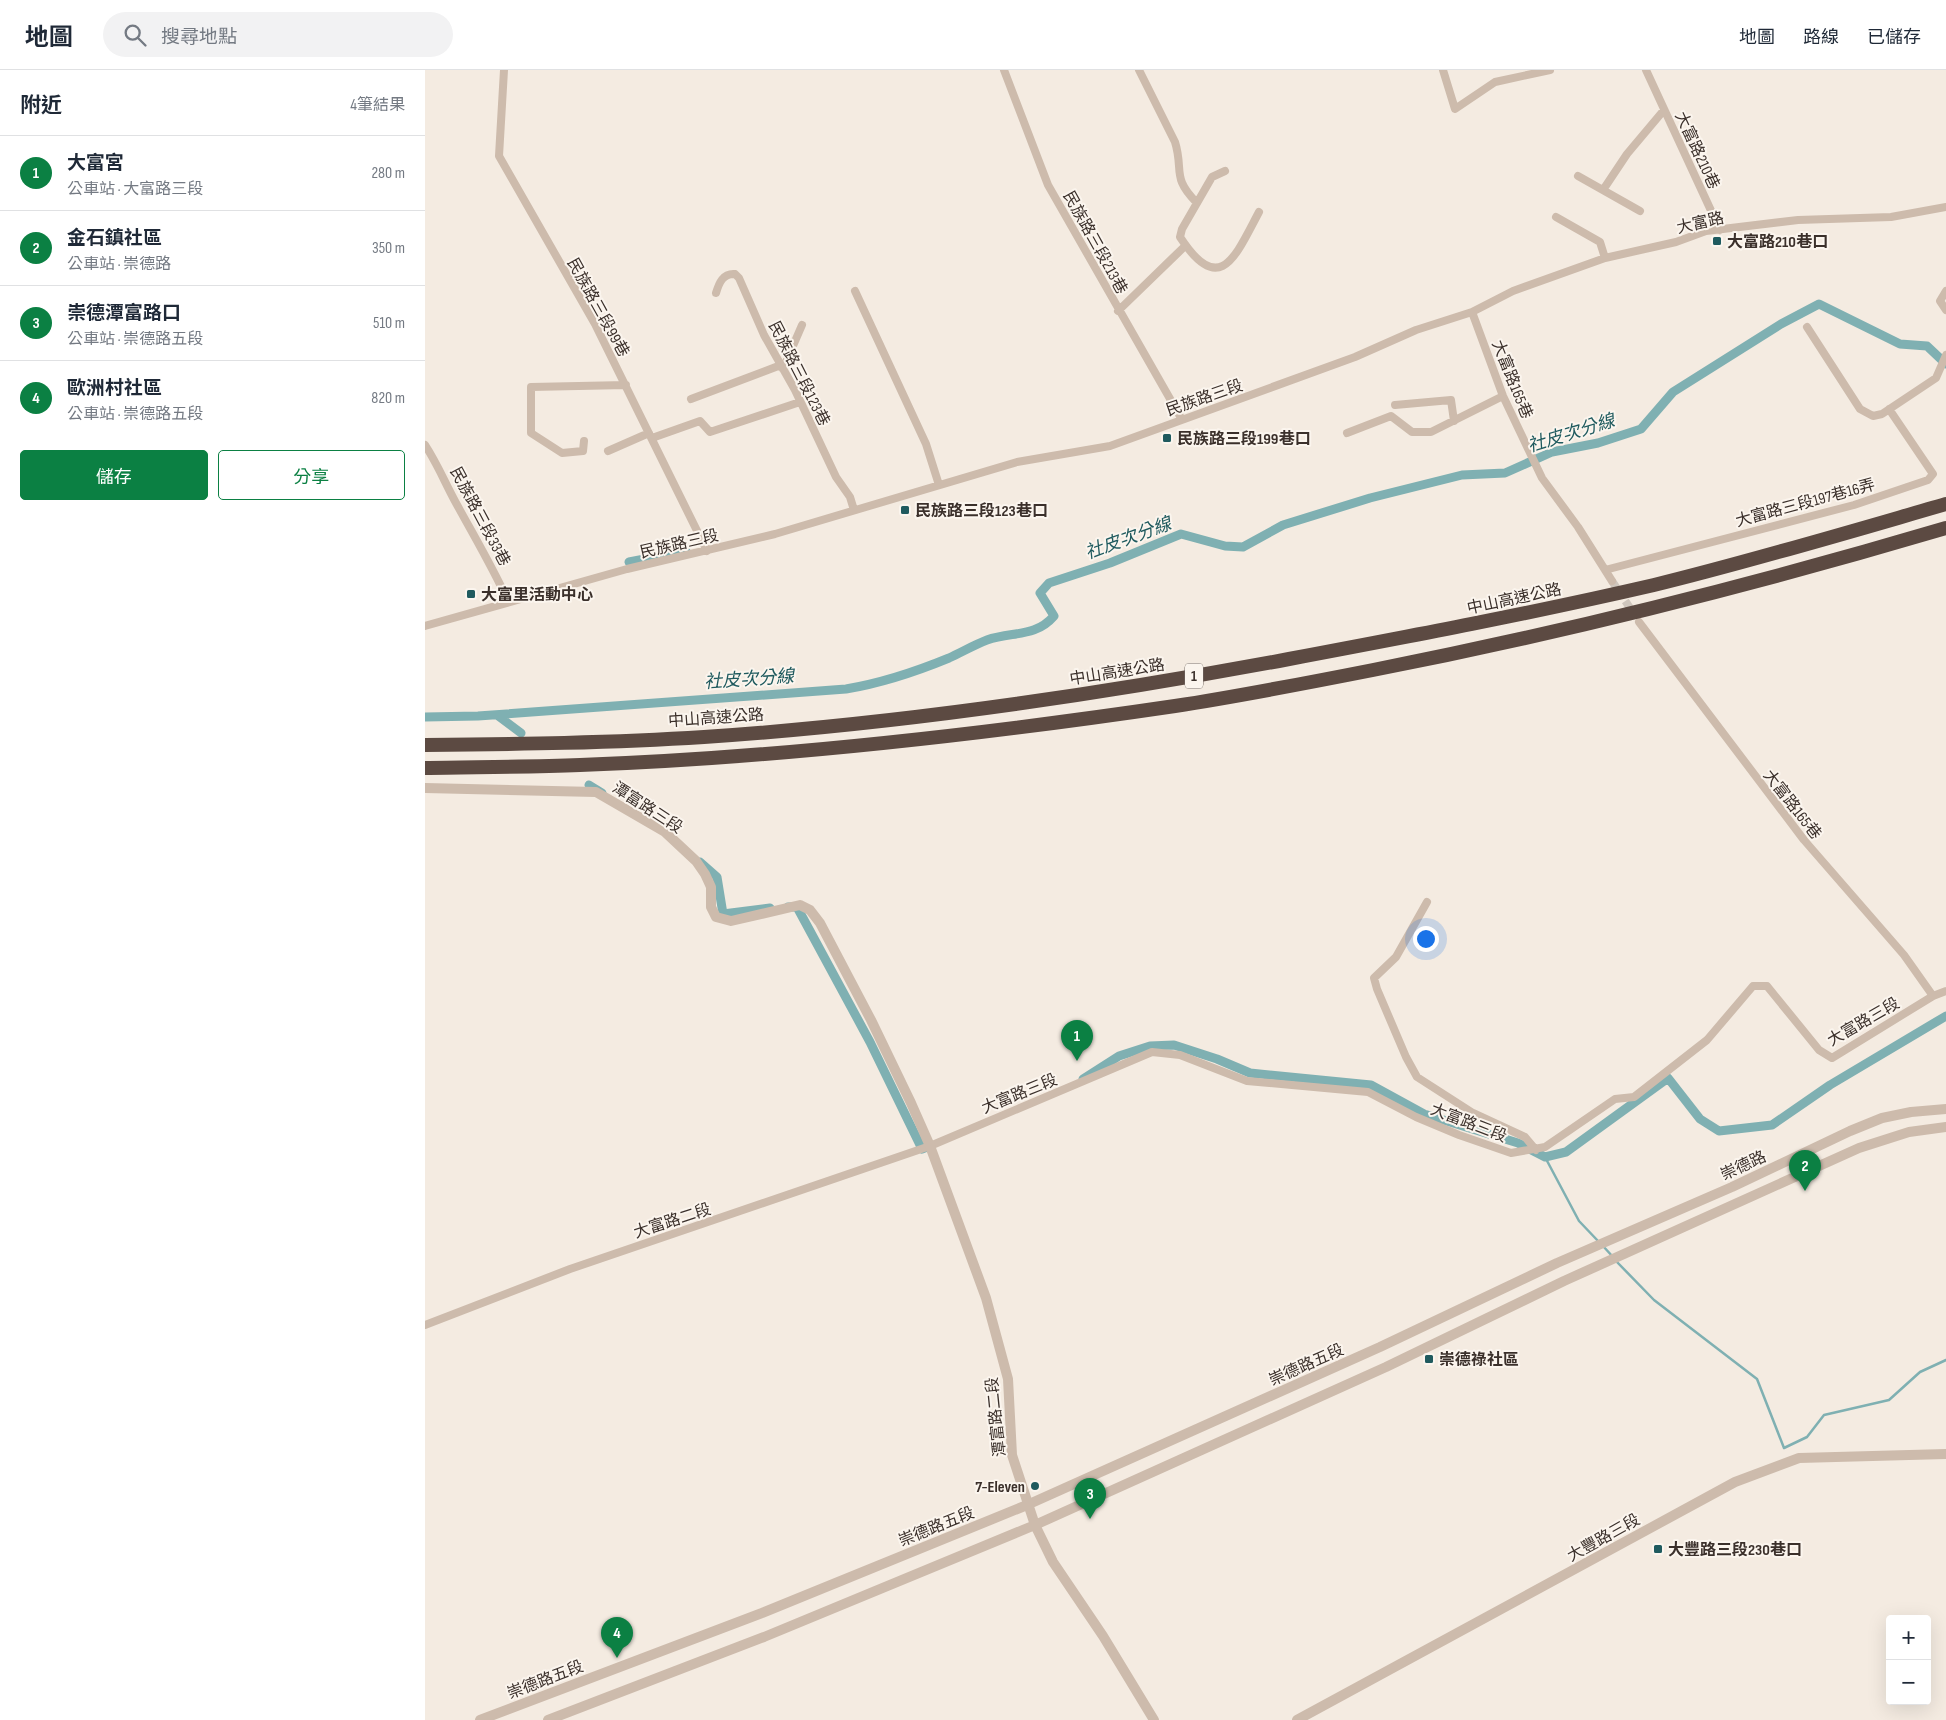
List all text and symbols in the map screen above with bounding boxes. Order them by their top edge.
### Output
search box [103,12,453,57]
icon: search [121,21,149,49]
text: 地圖 [25,23,73,52]
text: 搜尋地點 [161,26,237,49]
text: 地圖 [1739,27,1775,48]
text: 路線 [1803,27,1839,48]
text: 已儲存 [1867,27,1921,48]
text: 附近 [20,93,62,118]
text: 4筆結果 [350,96,405,115]
street label: 大富路210巷 [1670,109,1723,192]
text: 大富宮 [67,152,124,175]
text: 1 [33,164,39,183]
text: 280 m [371,164,405,183]
text: 公車站 · 大富路三段 [67,180,203,199]
street label: 民族路三段213巷 [1059,188,1131,298]
street label: 大富路 [1675,209,1726,238]
text: 金石鎮社區 [67,227,162,250]
place label: 大富路210巷口 [1727,233,1828,252]
marker: 大富路210巷口 [1711,235,1723,247]
text: 2 [32,239,40,258]
text: 350 m [372,239,405,258]
text: 公車站 · 崇德路 [67,255,171,274]
street label: 民族路三段99巷 [563,255,633,361]
text: 崇德潭富路口 [67,302,181,325]
text: 3 [32,314,40,333]
text: 510 m [373,314,405,333]
street label: 民族路三段123巷 [764,318,833,429]
text: 公車站 · 崇德路五段 [67,330,203,349]
street label: 大富路165巷 [1487,338,1536,422]
street label: 民族路三段 [1164,376,1245,420]
text: 歐洲村社區 [67,377,162,400]
text: 4 [32,389,40,408]
text: 820 m [371,389,405,408]
text: 公車站 · 崇德路五段 [67,405,203,424]
water label: 社皮次分線 [1525,410,1619,457]
place label: 民族路三段199巷口 [1177,430,1310,449]
marker: 民族路三段199巷口 [1161,432,1173,444]
button: 儲存 [20,450,208,500]
button: 分享 [218,450,405,500]
street label: 民族路三段33巷 [446,464,514,569]
street label: 大富路三段197巷16弄 [1734,476,1877,531]
place label: 民族路三段123巷口 [915,502,1048,521]
marker: 民族路三段123巷口 [899,504,911,516]
water label: 社皮次分線 [1082,513,1176,564]
street label: 民族路三段 [638,526,720,563]
street label: 中山高速公路 [1465,580,1563,619]
place label: 大富里活動中心 [481,586,593,605]
marker: 大富里活動中心 [465,588,477,600]
street label: 中山高速公路 [1068,656,1166,689]
road number: 1 [1185,664,1203,688]
water label: 社皮次分線 [703,666,797,693]
street label: 中山高速公路 [668,706,765,731]
street label: 大富路165巷 [1759,766,1825,843]
street label: 潭富路三段 [608,779,686,838]
your location [1413,926,1439,952]
street label: 大富路三段 [1824,994,1903,1051]
pin: 1 [1061,1020,1093,1061]
street label: 大富路三段 [979,1071,1060,1118]
street label: 大富路三段 [1428,1100,1509,1147]
street label: 崇德路 [1718,1148,1769,1185]
pin: 2 [1789,1150,1821,1191]
street label: 大富路二段 [631,1200,713,1243]
street label: 崇德路五段 [1266,1340,1347,1390]
place label: 崇德祿社區 [1439,1350,1519,1370]
marker: 崇德祿社區 [1423,1353,1435,1365]
street label: 潭富路二段 [983,1376,1010,1458]
place label: 7-Eleven [975,1478,1025,1497]
pin: 3 [1074,1478,1106,1519]
marker: 7-Eleven [1029,1480,1041,1492]
street label: 崇德路五段 [896,1504,977,1551]
street label: 大豐路三段 [1564,1511,1643,1566]
place label: 大豐路三段230巷口 [1668,1541,1802,1560]
marker: 大豐路三段230巷口 [1652,1543,1664,1555]
map controls [1886,1615,1931,1705]
button: + [1886,1615,1931,1660]
pin: 4 [601,1617,633,1658]
street label: 崇德路五段 [505,1657,586,1704]
button: − [1886,1660,1931,1705]

